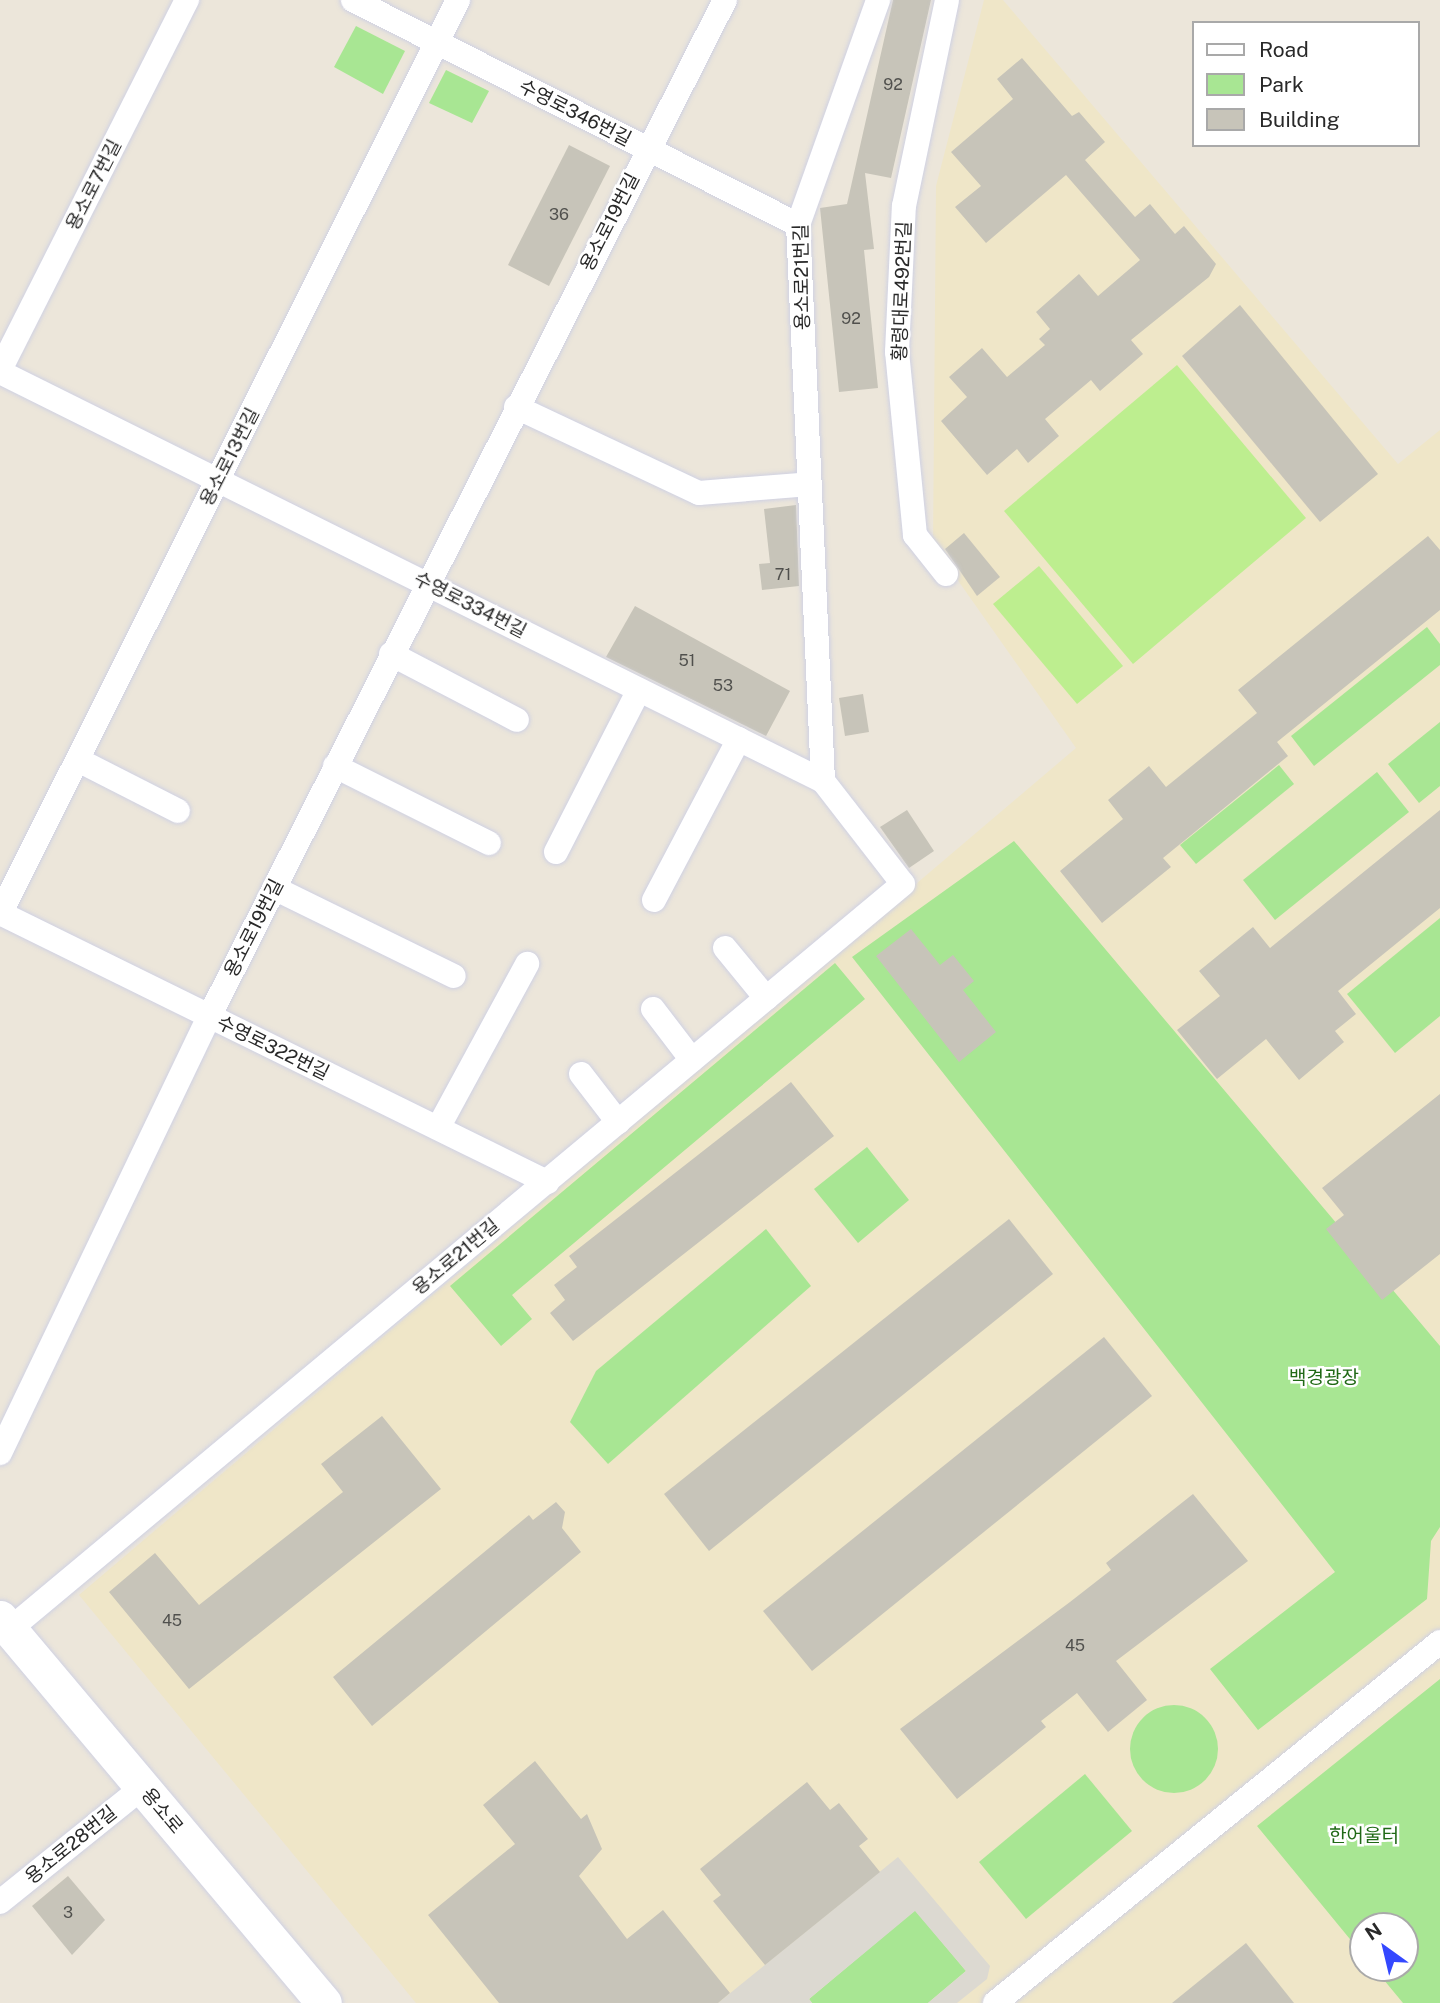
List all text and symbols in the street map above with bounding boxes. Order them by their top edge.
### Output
legend [1192,21,1419,147]
text: Road [1259,37,1309,62]
text: Park [1259,72,1304,97]
street label: 수영로346번길 [515,75,635,151]
house number: 92 [883,75,903,95]
text: Building [1259,107,1340,132]
street label: 용소로7번길 [61,136,127,234]
street label: 용소로19번길 [576,169,644,275]
house number: 36 [549,205,569,225]
street label: 황령대로492번길 [888,221,916,361]
street label: 용소로21번길 [790,224,814,330]
house number: 92 [841,309,861,329]
street label: 용소로13번길 [196,404,264,510]
house number: 71 [775,565,791,585]
street label: 수영로334번길 [410,567,530,643]
house number: 51 [679,651,695,671]
house number: 53 [713,676,733,696]
street label: 용소로19번길 [220,875,288,981]
street label: 수영로322번길 [213,1011,333,1085]
street label: 용소로21번길 [408,1214,504,1300]
park label: 백경광장 [1289,1367,1359,1389]
house number: 45 [162,1611,182,1631]
house number: 45 [1065,1636,1085,1656]
street label: 용소로 [136,1784,188,1838]
street label: 용소로28번길 [21,1801,121,1889]
park label: 한어울터 [1329,1825,1399,1847]
house number: 3 [63,1903,73,1923]
north arrow [1349,1912,1419,1982]
text: N [1361,1918,1386,1945]

